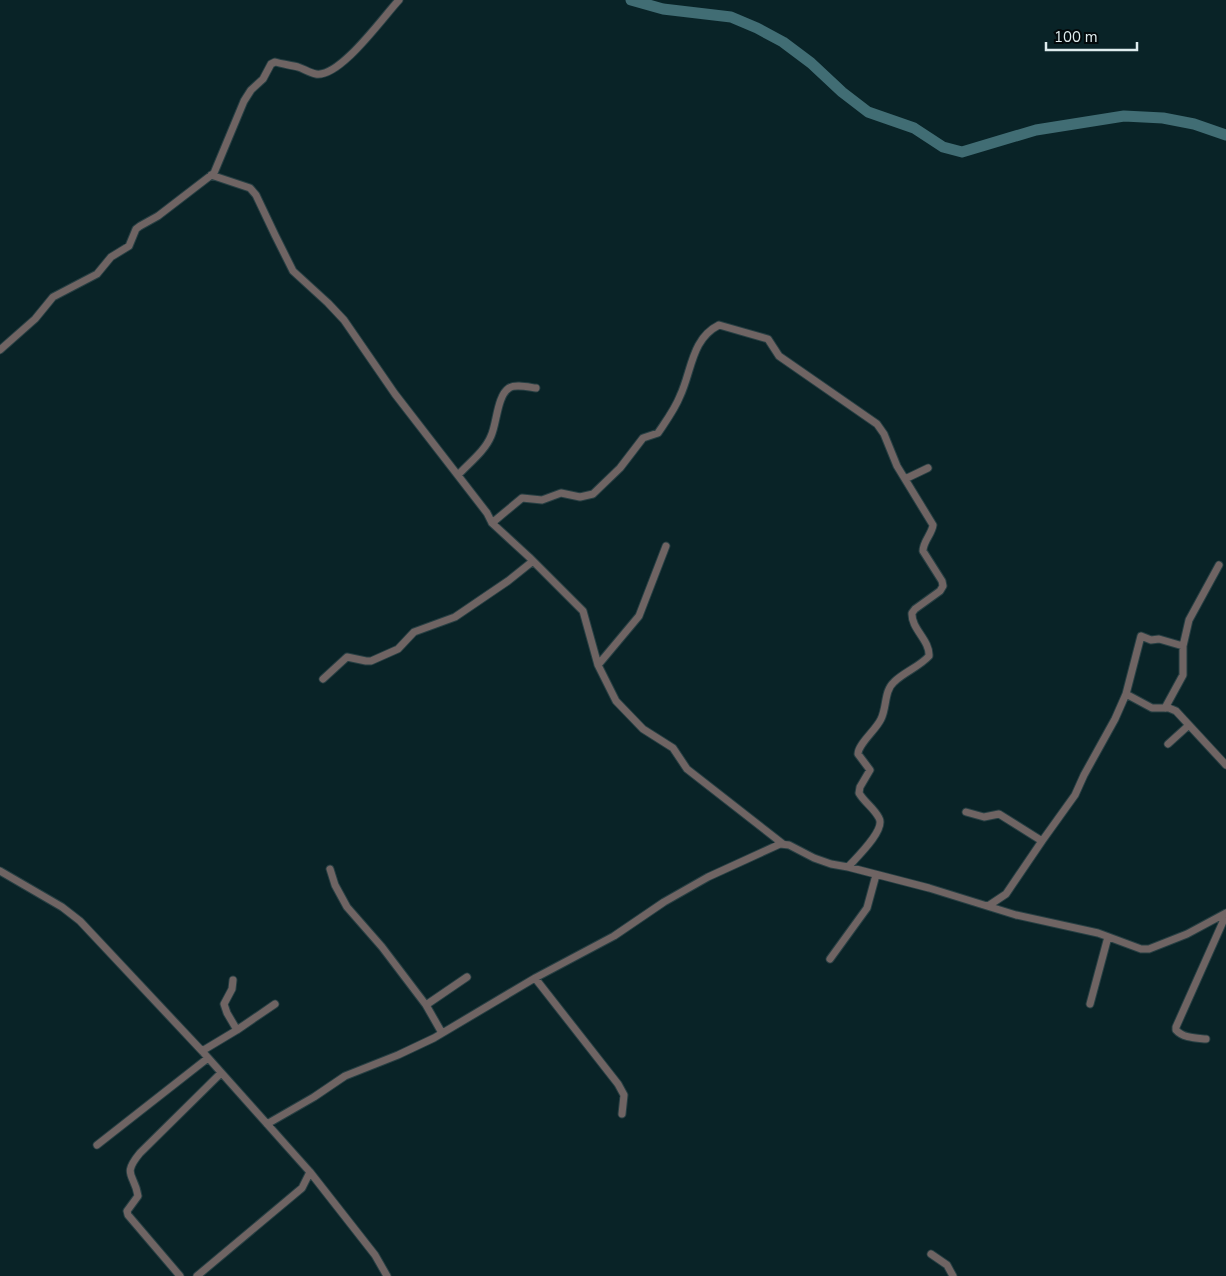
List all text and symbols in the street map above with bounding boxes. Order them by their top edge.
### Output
scale bar [1046,20,1137,52]
text: 100 m [1054,27,1098,47]

